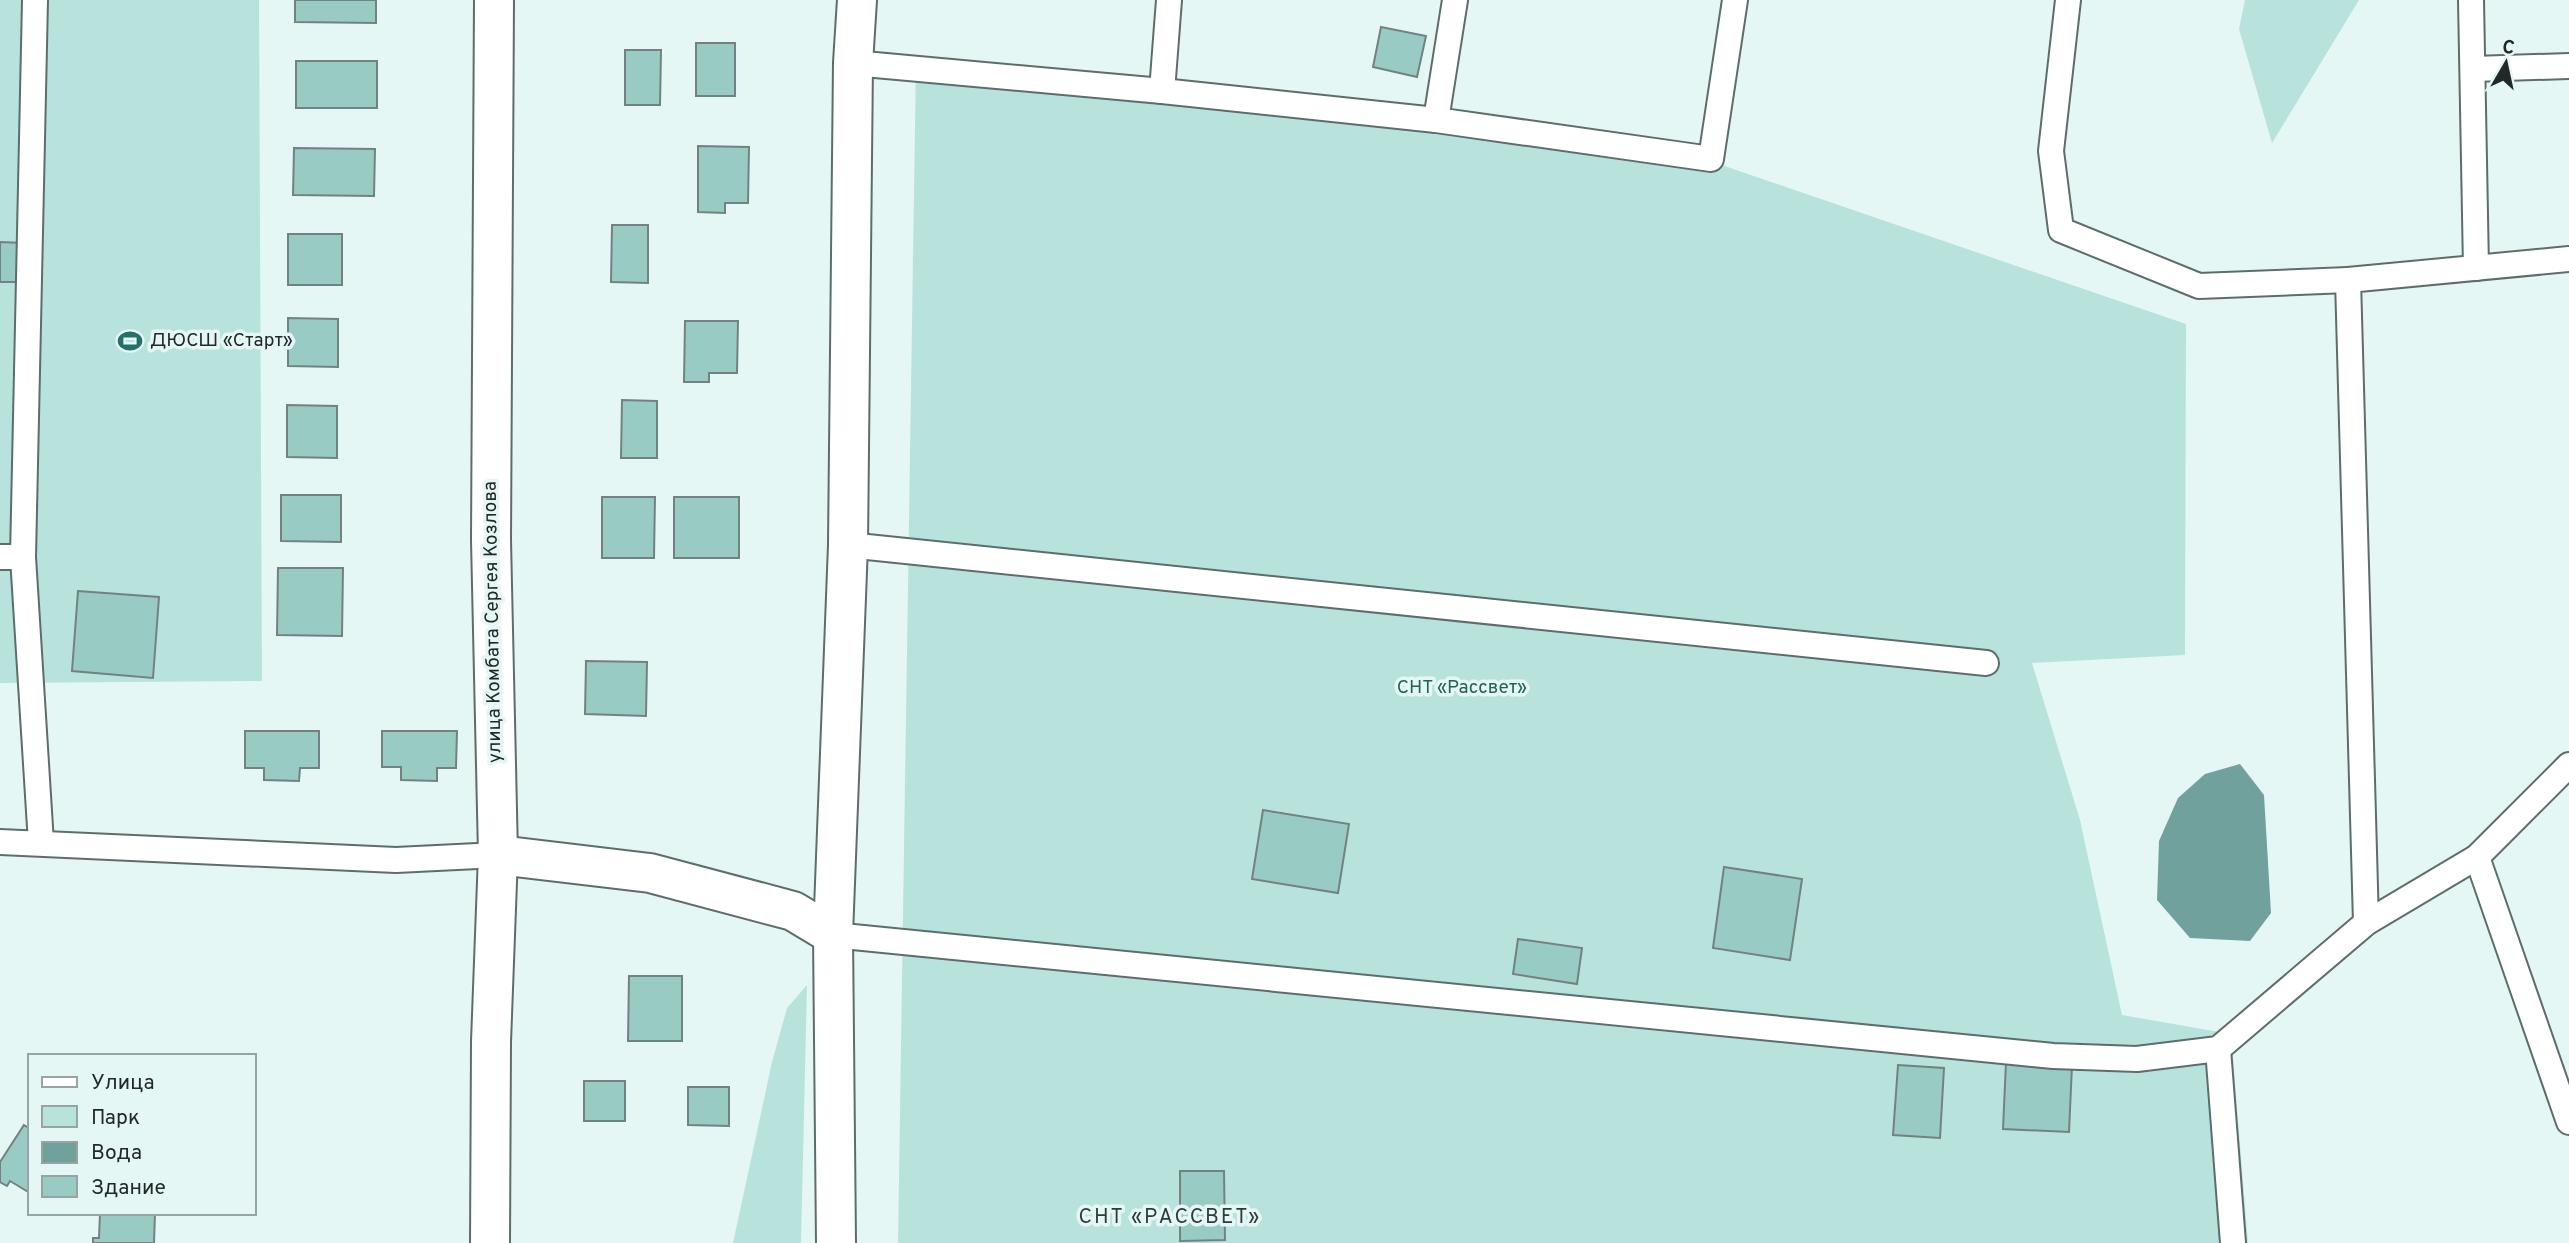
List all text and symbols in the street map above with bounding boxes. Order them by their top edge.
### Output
north arrow [2471,28,2541,98]
text: С [2500,35,2516,61]
sports icon: ДЮСШ «Старт» [116,327,144,355]
place label: ДЮСШ «Старт» [150,329,293,353]
street label: улица Комбата Сергея Козлова [479,481,507,763]
park label: СНТ «Рассвет» [1397,676,1527,700]
legend [28,1054,256,1215]
text: Улица [91,1070,155,1097]
text: Парк [91,1105,140,1132]
text: Вода [91,1140,142,1167]
text: Здание [91,1175,166,1202]
district label: СНТ «РАССВЕТ» [1079,1204,1261,1231]

